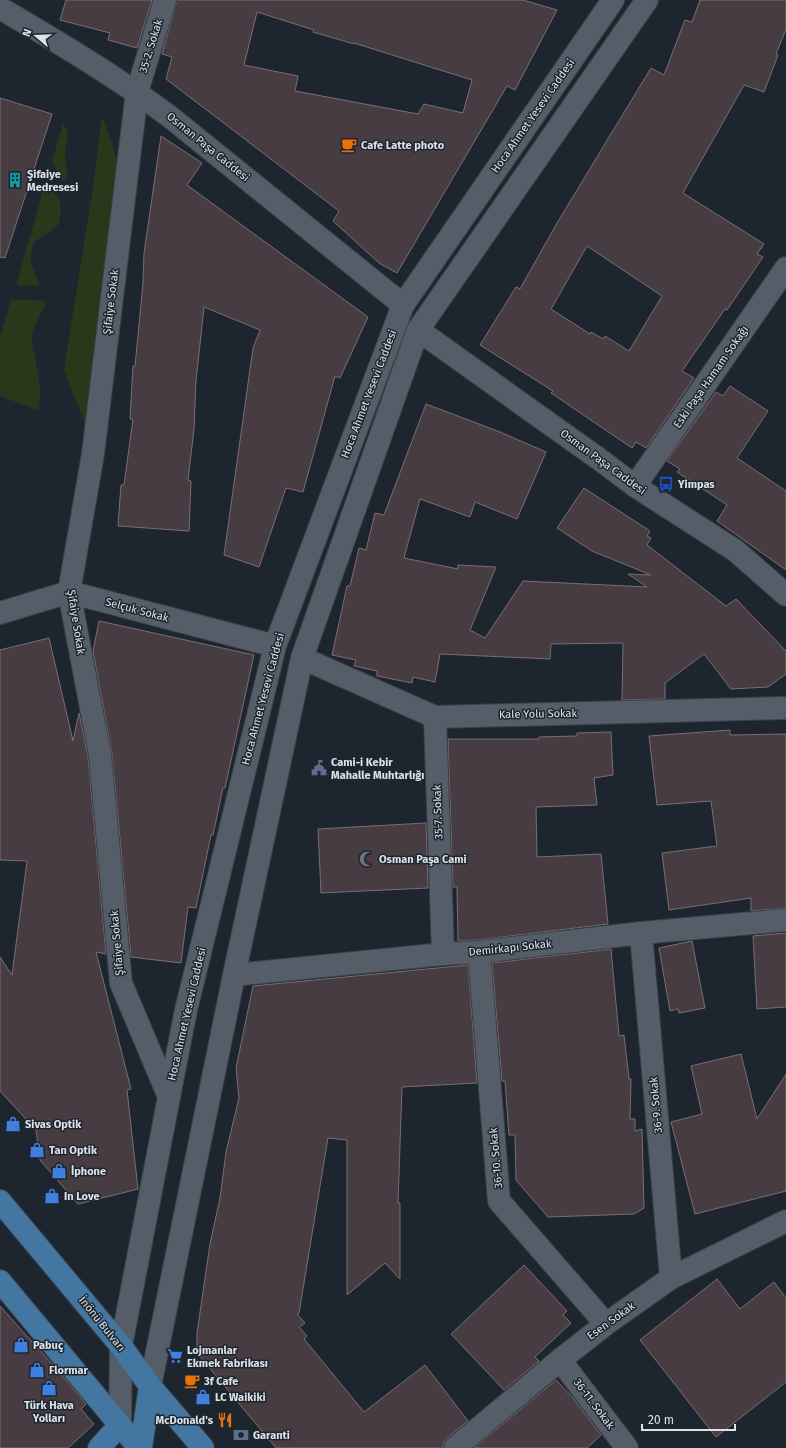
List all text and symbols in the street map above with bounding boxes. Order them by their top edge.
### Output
north arrow [16,16,56,56]
street label: 35-2. Sokak [137,17,165,74]
text: N [20,27,34,38]
street label: Hoca Ahmet Yesevi Caddesi [489,56,577,176]
street label: Osman Paşa Caddesi [164,110,252,184]
cafe icon: Cafe Latte photo [340,136,358,154]
place label: Cafe Latte photo [361,139,445,152]
place label: Şifaiye Medresesi [27,168,78,194]
building icon: Şifaiye Medresesi [6,171,24,189]
street label: Şifaiye Sokak [101,268,121,335]
street label: Eski Paşa Hamam Sokağı [671,323,751,431]
street label: Hoca Ahmet Yesevi Caddesi [338,328,400,460]
street label: Osman Paşa Caddesi [558,427,648,497]
bus stop icon: Yimpas [657,475,675,493]
place label: Yimpas [677,478,715,491]
street label: Şifaiye Sokak [64,589,88,656]
street label: Selçuk Sokak [104,595,170,625]
street label: Hoca Ahmet Yesevi Caddesi [239,631,287,767]
street label: Kale Yolu Sokak [499,707,578,721]
place label: Cami-i Kebir Mahalle Muhtarlığı [331,756,424,782]
public building icon: Cami-i Kebir Mahalle Muhtarlığı [310,759,328,777]
street label: 35-7. Sokak [431,784,445,840]
mosque icon: Osman Paşa Cami [358,850,376,868]
place label: Osman Paşa Cami [379,853,467,866]
street label: Şifaiye Sokak [108,909,126,976]
street label: Demirkapı Sokak [468,937,552,959]
street label: Hoca Ahmet Yesevi Caddesi [165,946,209,1082]
street label: 36-9. Sokak [647,1076,665,1134]
shop icon: Sivas Optik [4,1115,22,1133]
place label: Sivas Optik [25,1118,82,1131]
street label: 36-10. Sokak [487,1127,505,1189]
shop icon: Tan Optik [28,1141,46,1159]
place label: Tan Optik [49,1144,98,1157]
shop icon: İphone [50,1162,68,1180]
place label: İphone [71,1165,106,1178]
shop icon: In Love [43,1187,61,1205]
place label: In Love [64,1190,100,1203]
street label: İnönü Bulvarı [76,1293,129,1354]
street label: Esen Sokak [585,1299,638,1343]
shop icon: Pabuç [12,1336,30,1354]
place label: Pabuç [33,1339,64,1352]
place label: Lojmanlar Ekmek Fabrikası [187,1344,268,1370]
supermarket icon: Lojmanlar Ekmek Fabrikası [166,1347,184,1365]
shop icon: Flormar [28,1361,46,1379]
place label: Flormar [49,1364,89,1377]
cafe icon: 3f Cafe [183,1372,201,1390]
place label: 3f Cafe [203,1375,238,1388]
street label: 36-11. Sokak [571,1376,617,1432]
shop icon: Türk Hava Yolları [40,1379,58,1397]
shop icon: LC Waikiki [194,1388,212,1406]
place label: LC Waikiki [215,1391,266,1404]
place label: Türk Hava Yolları [24,1399,74,1425]
scale bar [642,1406,735,1432]
restaurant icon: McDonald's [216,1411,234,1429]
text: 20 m [648,1413,674,1427]
place label: McDonald's [156,1414,214,1427]
bank icon: Garanti [232,1426,250,1444]
place label: Garanti [253,1429,290,1442]

